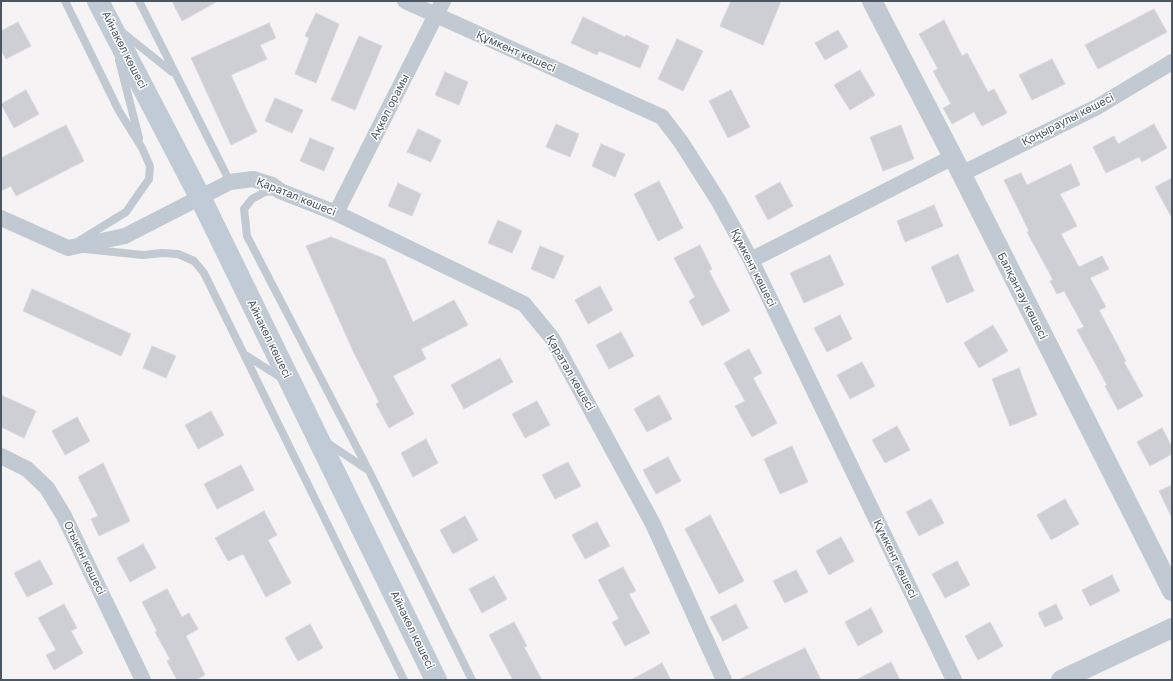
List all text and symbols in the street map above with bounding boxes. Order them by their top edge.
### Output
street label: Айнакөл көшесі [99,9,149,91]
street label: Құмкент көшесі [474,29,558,75]
street label: Ақкөл орамы [368,72,412,142]
street label: Қоңыраулы көшесі [1020,91,1116,149]
street label: Қаратал көшесі [254,175,338,219]
street label: Құмкент көшесі [728,227,778,309]
street label: Балқантау көшесі [994,250,1050,342]
street label: Айнакөл көшесі [244,298,294,380]
street label: Қаратал көшесі [543,333,597,413]
street label: Құмкент көшесі [870,518,920,600]
street label: Отыкен көшесі [60,519,108,597]
street label: Айнакөл көшесі [387,589,437,671]

